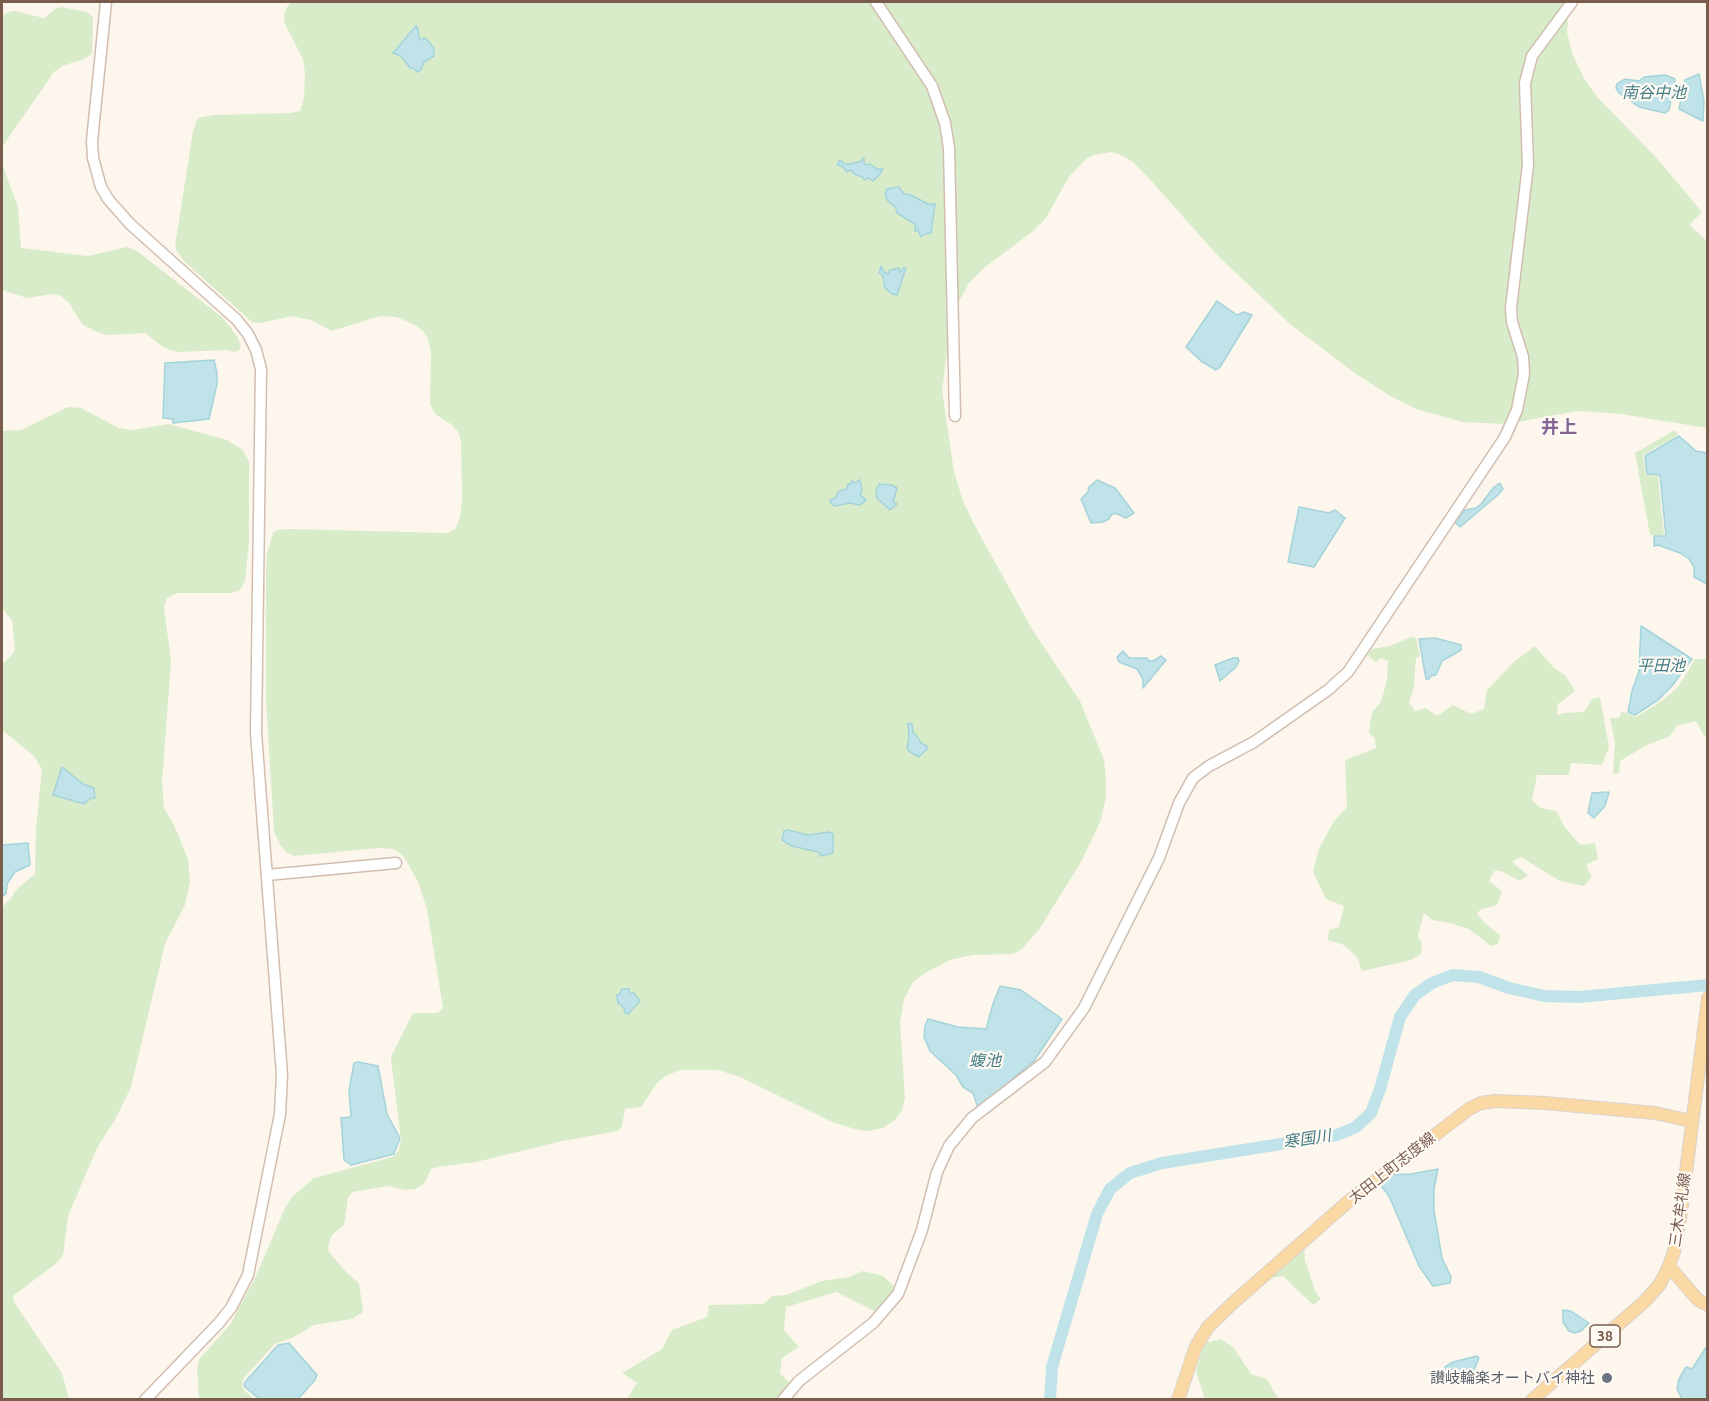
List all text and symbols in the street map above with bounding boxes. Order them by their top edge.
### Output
water label: 南谷中池 [1622,83,1686,103]
district label: 井上 [1541,416,1577,438]
water label: 平田池 [1637,656,1685,676]
water label: 蝮池 [969,1051,1001,1071]
water label: 寒国川 [1282,1126,1332,1152]
street label: 太田上町志度線 [1345,1129,1439,1207]
street label: 三木牟礼線 [1666,1172,1694,1248]
road number: 38 [1590,1325,1620,1347]
place label: 讃岐輪楽オートバイ神社 [1430,1369,1595,1387]
marker: 讃岐輪楽オートバイ神社 [1600,1371,1614,1385]

